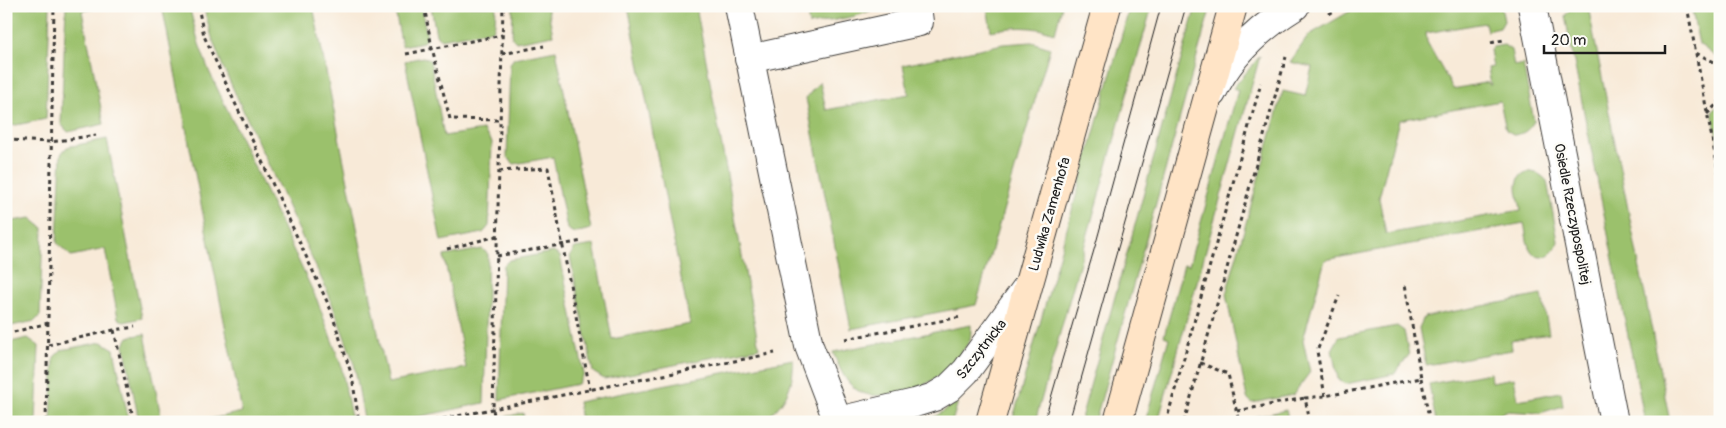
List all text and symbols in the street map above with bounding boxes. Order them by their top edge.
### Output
scale bar [1544,22,1665,54]
text: 20 m [1551,31,1586,50]
street label: Osiedle Rzeczypospolitej [1550,142,1595,286]
street label: Ludwika Zamenhofa [1025,155,1074,273]
street label: Szczytnicka [953,316,1010,383]

